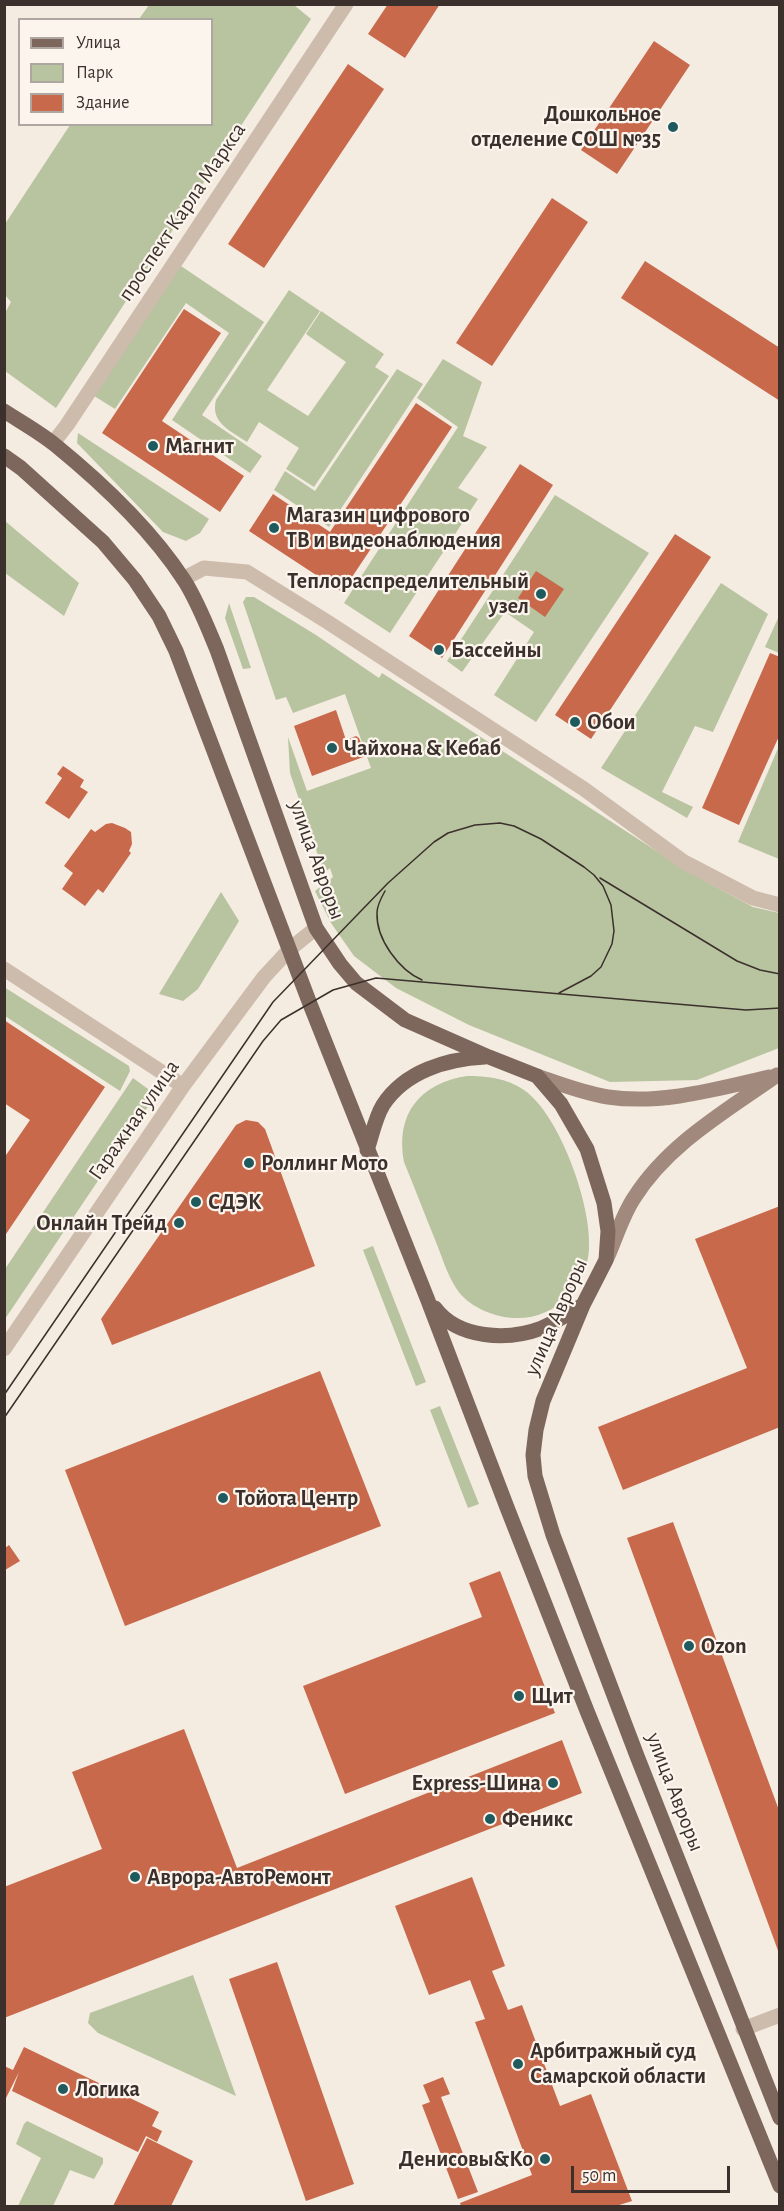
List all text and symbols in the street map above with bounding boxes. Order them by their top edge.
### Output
legend [18,18,213,126]
text: Улица [76,34,121,52]
text: Парк [76,64,113,82]
text: Здание [76,94,130,112]
place label: Дошкольное отделение СОШ №35 [471,101,661,152]
street label: проспект Карла Маркса [112,118,252,306]
marker: Дошкольное отделение СОШ №35 [666,120,680,134]
place label: Магнит [165,433,234,459]
marker: Магнит [146,439,160,453]
place label: Магазин цифрового ТВ и видеонаблюдения [286,502,501,554]
marker: Магазин цифрового ТВ и видеонаблюдения [267,521,281,535]
place label: Теплораспределительный узел [287,568,529,620]
marker: Теплораспределительный узел [534,587,548,601]
place label: Бассейны [451,637,542,663]
marker: Бассейны [432,643,446,657]
place label: Обои [587,709,636,735]
marker: Обои [568,715,582,729]
place label: Чайхона & Кебаб [344,735,501,761]
marker: Чайхона & Кебаб [325,741,339,755]
street label: улица Авроры [283,797,351,923]
street label: Гаражная улица [83,1055,185,1185]
place label: Роллинг Мото [261,1150,388,1176]
marker: Роллинг Мото [242,1156,256,1170]
place label: СДЭК [208,1189,261,1215]
marker: СДЭК [189,1195,203,1209]
place label: Онлайн Трейд [36,1210,167,1236]
marker: Онлайн Трейд [172,1216,186,1230]
street label: улица Авроры [518,1254,594,1380]
place label: Тойота Центр [235,1485,358,1511]
marker: Тойота Центр [216,1491,230,1505]
place label: Ozon [701,1633,747,1659]
marker: Ozon [682,1639,696,1653]
place label: Щит [531,1683,573,1709]
marker: Щит [512,1689,526,1703]
street label: улица Авроры [640,1729,710,1855]
place label: Express-Шина [412,1770,541,1796]
marker: Express-Шина [546,1776,560,1790]
place label: Феникс [502,1806,573,1832]
marker: Феникс [483,1812,497,1826]
place label: Аврора-АвтоРемонт [147,1864,331,1890]
marker: Аврора-АвтоРемонт [128,1870,142,1884]
place label: Арбитражный суд Самарской области [530,2038,706,2090]
marker: Арбитражный суд Самарской области [511,2057,525,2071]
place label: Логика [75,2076,140,2102]
marker: Логика [56,2082,70,2096]
place label: Денисовы&Ко [399,2146,533,2172]
marker: Денисовы&Ко [538,2152,552,2166]
scale bar [574,2154,733,2192]
text: 50 m [582,2167,616,2185]

